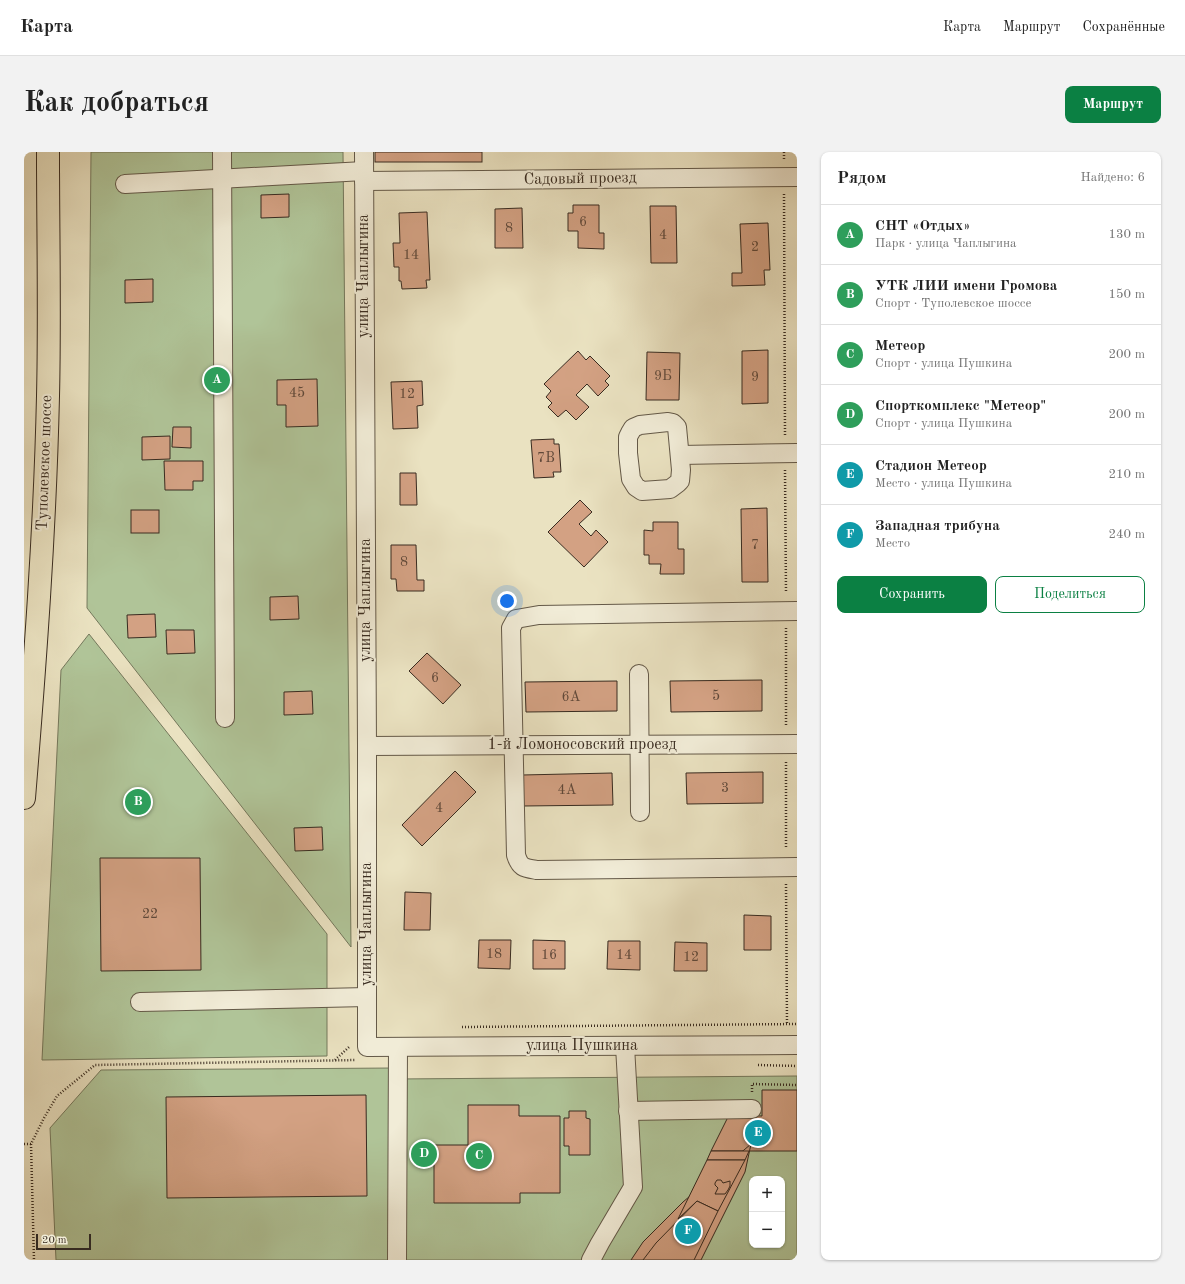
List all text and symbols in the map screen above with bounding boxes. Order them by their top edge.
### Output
text: Карта [20,18,73,37]
text: Карта [943,20,981,34]
text: Маршрут [1003,20,1060,34]
text: Сохранённые [1082,20,1165,34]
button: Маршрут [1065,86,1161,123]
text: Как добраться [24,90,209,118]
street label: Садовый проезд [523,170,637,188]
text: Рядом [837,170,886,187]
text: Найдено: 6 [1081,171,1145,184]
street label: улица Чаплыгина [356,214,372,338]
house number: 6 [579,215,587,229]
text: СНТ «Отдых» [875,219,970,234]
house number: 8 [505,221,513,235]
house number: 4 [659,228,667,242]
text: A [845,228,855,241]
text: 130 m [1108,228,1145,241]
text: Парк · улица Чаплыгина [875,237,1016,250]
house number: 2 [751,240,759,254]
house number: 14 [403,248,419,262]
text: УТК ЛИИ имени Громова [875,279,1057,294]
text: B [845,288,855,301]
text: 150 m [1108,288,1145,301]
text: Спорт · Туполевское шоссе [875,297,1032,310]
text: Метеор [875,339,926,354]
text: C [846,348,854,361]
text: 200 m [1108,348,1145,361]
text: Спорт · улица Пушкина [875,357,1012,370]
pin: A [204,365,230,395]
house number: 9Б [654,369,672,383]
house number: 9 [751,370,759,384]
house number: 45 [289,386,305,400]
house number: 12 [399,387,415,401]
street label: Туполевское шоссе [35,395,55,531]
text: Спорткомплекс "Метеор" [875,399,1046,414]
text: D [845,408,855,421]
text: 200 m [1108,408,1145,421]
text: Спорт · улица Пушкина [875,417,1012,430]
house number: 7В [537,451,555,465]
text: Стадион Метеор [875,459,987,474]
text: E [846,468,854,481]
text: 210 m [1108,468,1145,481]
text: Место · улица Пушкина [875,477,1012,490]
text: Западная трибуна [875,519,1000,534]
text: F [846,528,854,541]
text: 240 m [1108,528,1145,541]
text: Место [875,537,910,550]
street label: улица Чаплыгина [358,538,374,662]
house number: 7 [751,538,759,552]
house number: 8 [400,555,408,569]
button: Сохранить [837,576,987,613]
button: Поделиться [995,576,1145,613]
your location [497,591,517,611]
house number: 6 [431,671,439,685]
house number: 5 [712,689,720,703]
house number: 6А [562,690,581,704]
street label: 1-й Ломоносовский проезд [488,737,677,753]
house number: 3 [721,781,729,795]
house number: 4А [558,783,577,797]
pin: B [125,787,151,817]
house number: 4 [435,801,443,815]
street label: улица Чаплыгина [359,862,375,986]
house number: 22 [142,907,158,921]
house number: 18 [486,947,502,961]
house number: 16 [541,948,557,962]
house number: 14 [616,948,632,962]
house number: 12 [683,950,699,964]
street label: улица Пушкина [526,1038,638,1054]
pin: E [745,1118,771,1148]
pin: D [411,1139,437,1169]
pin: C [466,1141,492,1171]
map controls [749,1176,785,1248]
button: + [749,1176,785,1212]
button: − [749,1212,785,1248]
pin: F [675,1216,701,1246]
scale bar [36,1232,91,1251]
text: 20 m [42,1235,67,1246]

